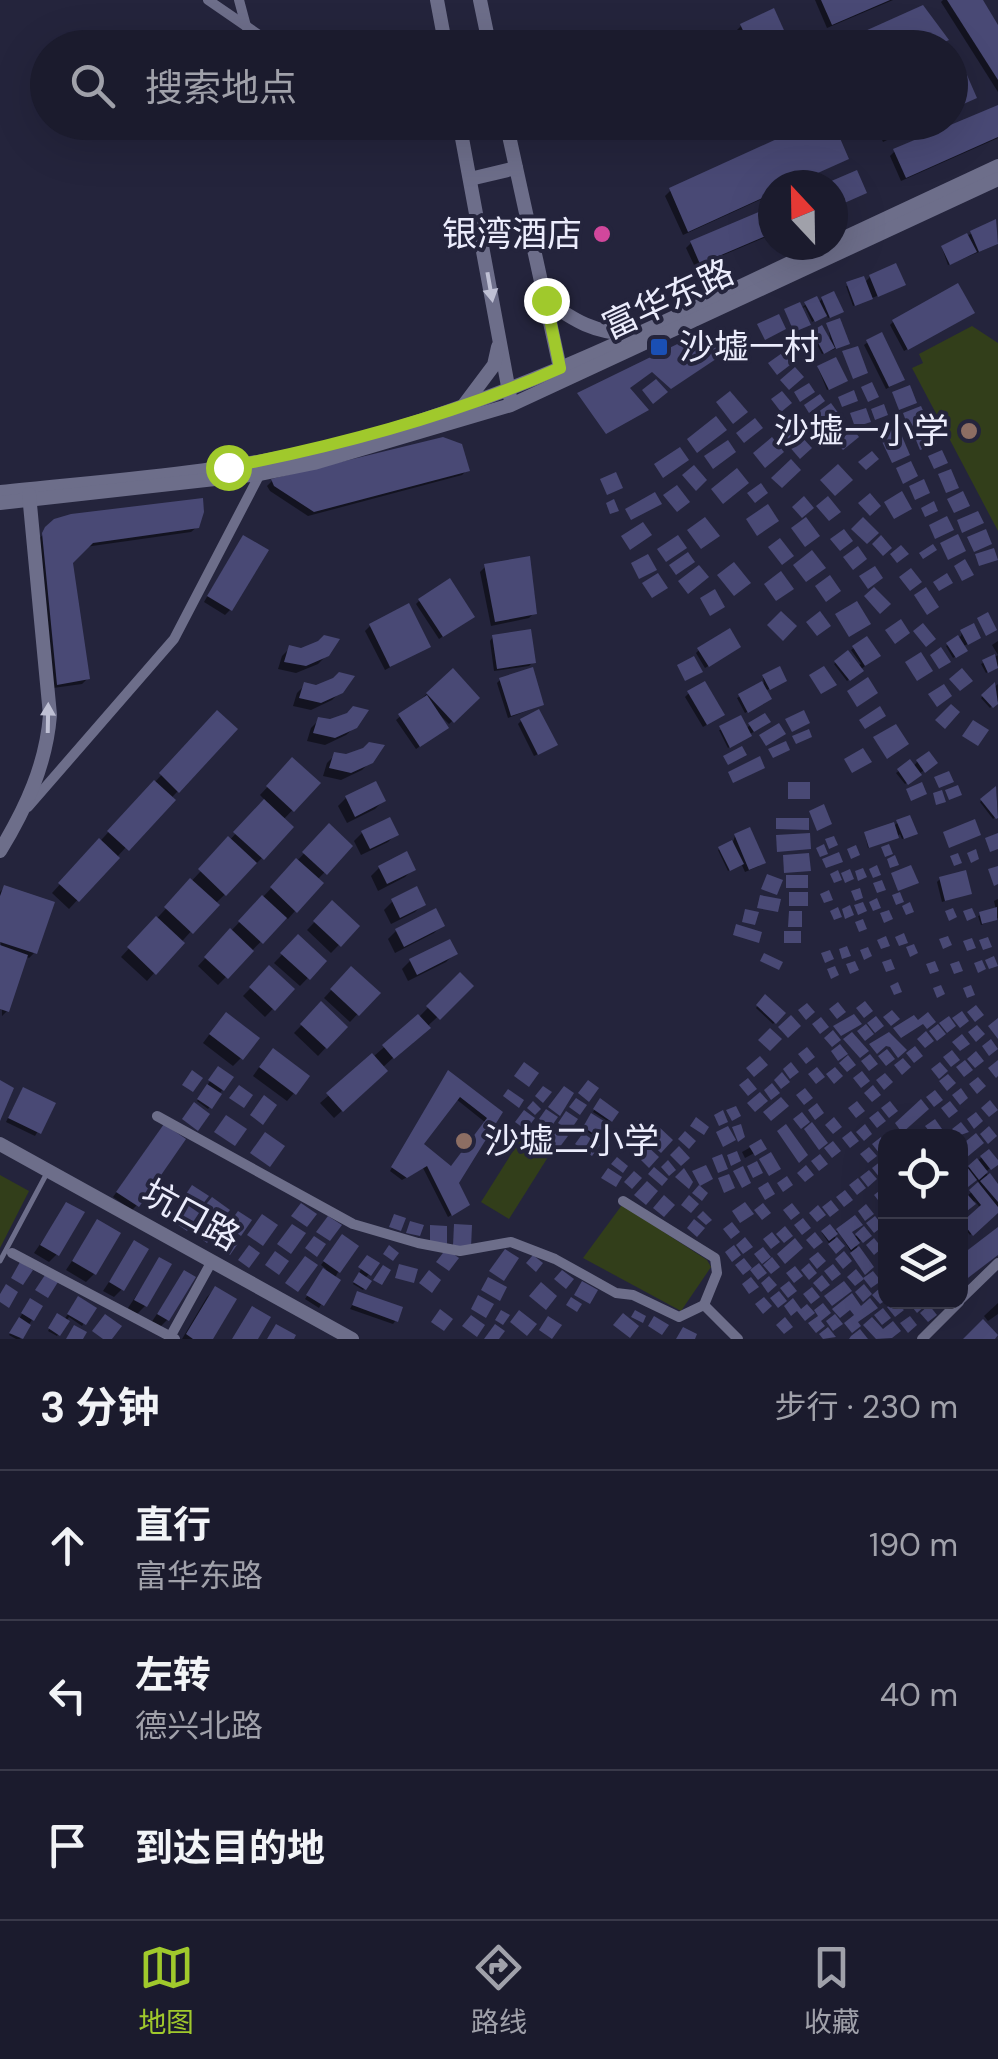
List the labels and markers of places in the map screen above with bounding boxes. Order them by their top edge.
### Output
place label: 银湾酒店 [442,211,582,257]
marker: 银湾酒店 [591,223,613,245]
place label: 沙墟一村 [679,324,819,370]
marker: 沙墟一村 [648,336,670,358]
place label: 沙墟一小学 [774,408,949,454]
marker: 沙墟一小学 [958,420,980,442]
place label: 沙墟二小学 [484,1118,659,1164]
marker: 沙墟二小学 [453,1130,475,1152]

